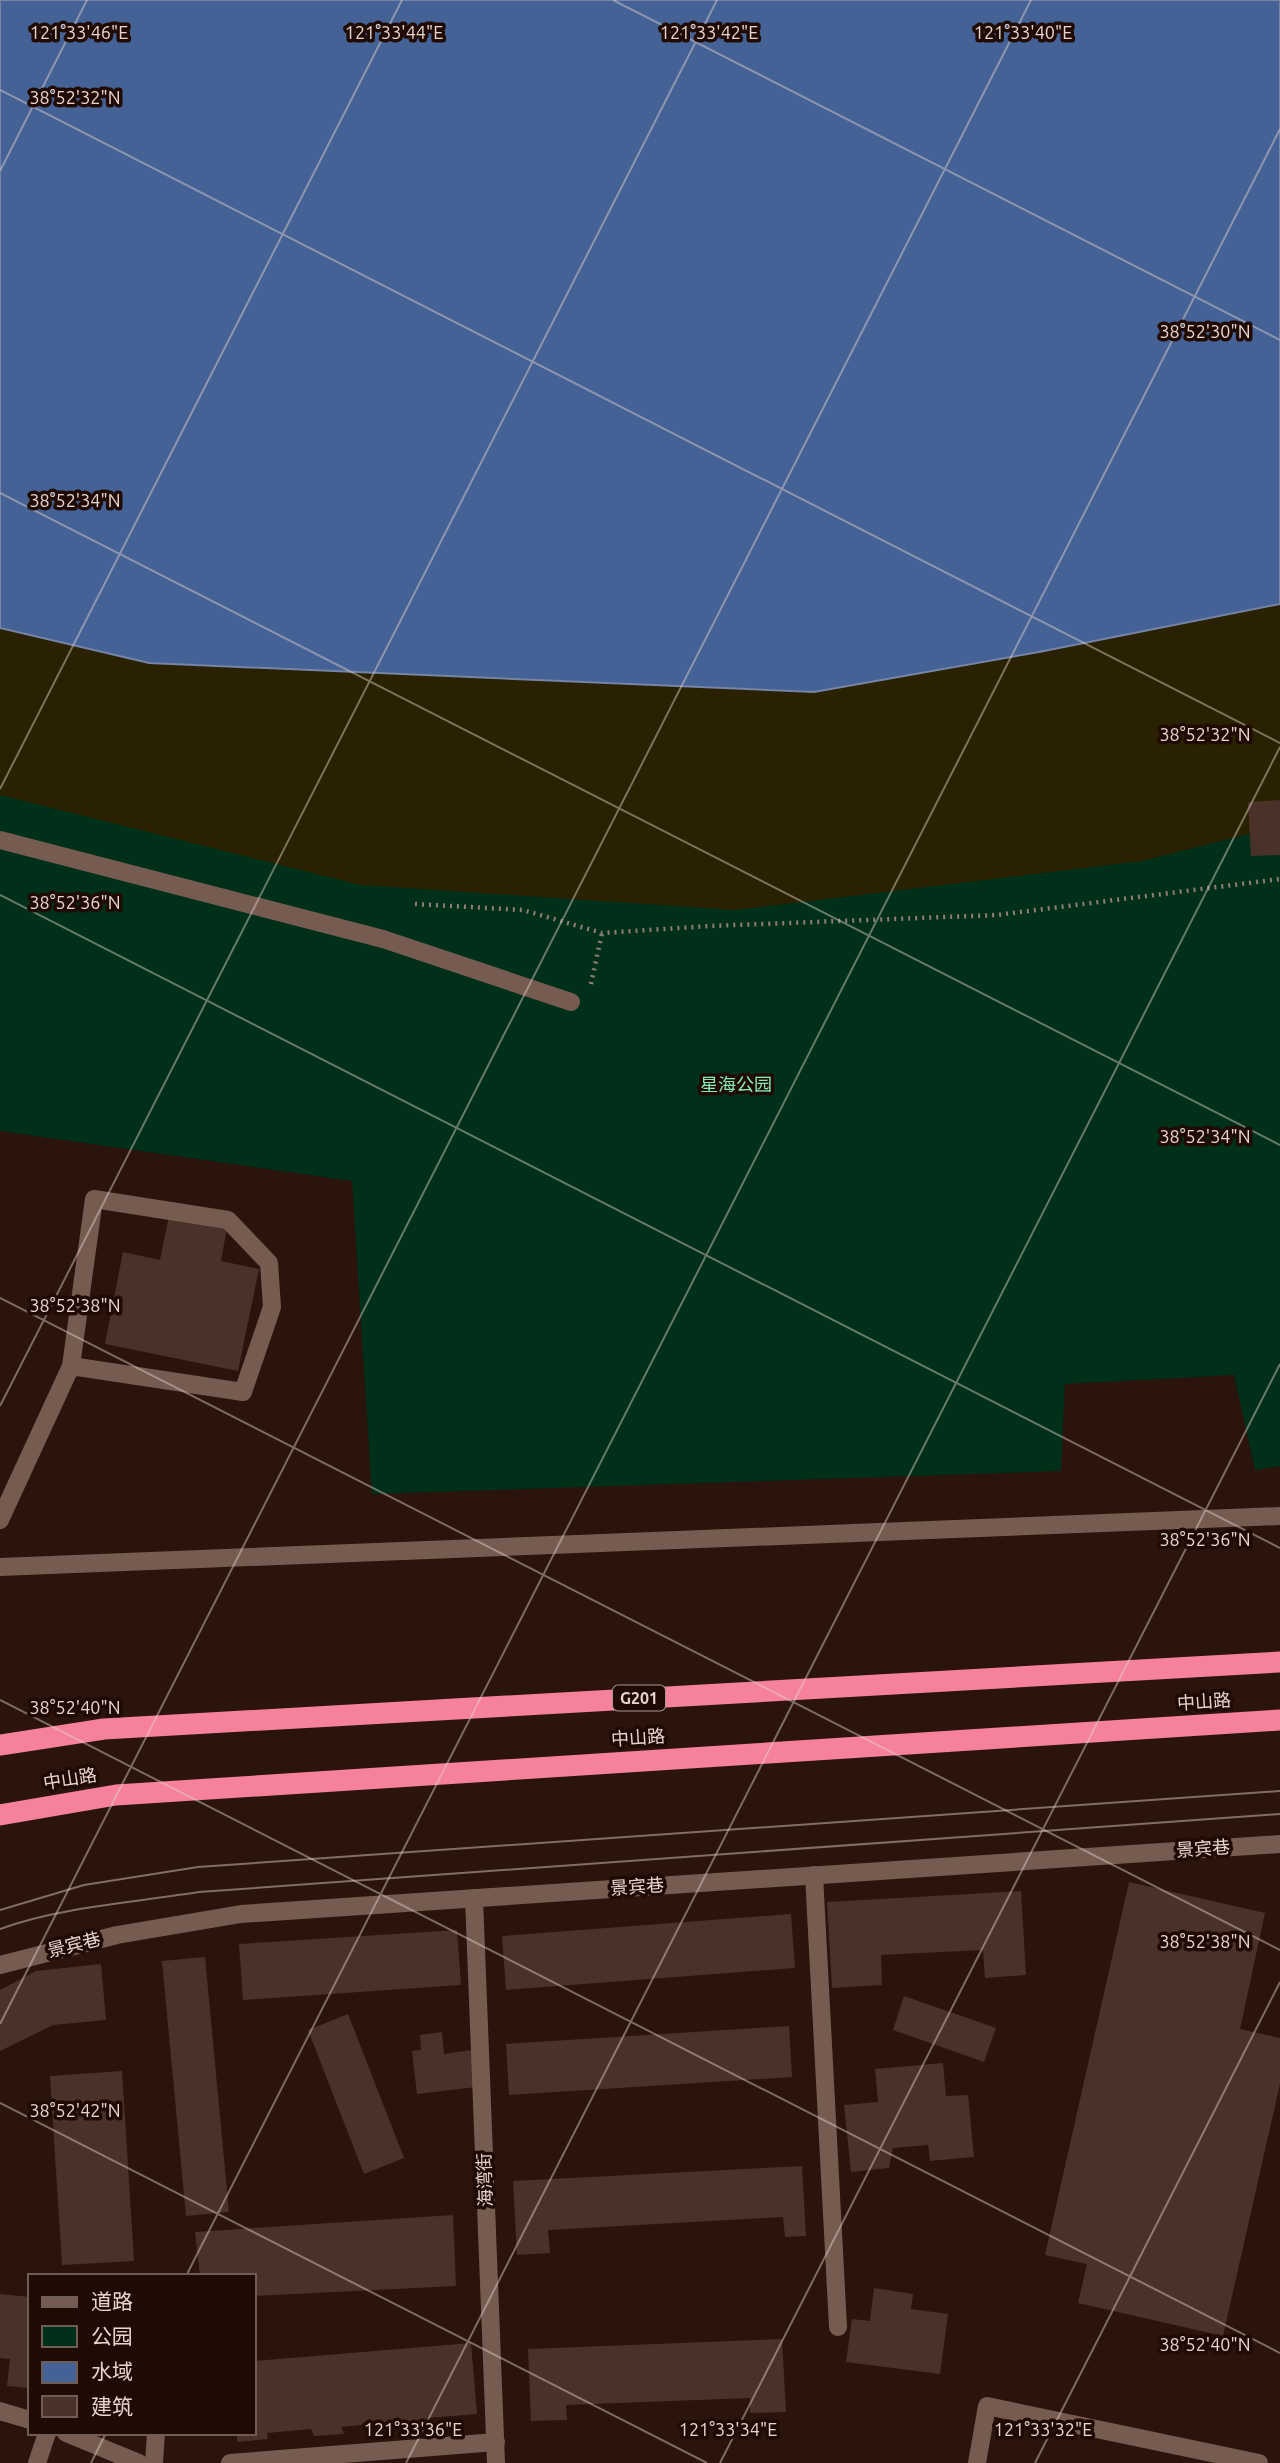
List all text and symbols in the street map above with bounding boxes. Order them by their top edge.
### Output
text: 121°33'46"E [30,22,128,42]
text: 121°33'44"E [345,22,443,42]
text: 121°33'42"E [660,22,758,42]
text: 121°33'40"E [974,22,1072,42]
text: 38°52'32"N [29,87,121,107]
text: 38°52'30"N [1159,321,1251,341]
text: 38°52'34"N [29,490,121,510]
text: 38°52'32"N [1159,724,1251,744]
text: 38°52'36"N [29,892,121,912]
park label: 星海公园 [700,1074,772,1094]
text: 38°52'34"N [1159,1126,1251,1146]
text: 38°52'38"N [29,1295,121,1315]
text: 38°52'36"N [1159,1529,1251,1549]
road number: G201 [613,1686,665,1710]
street label: 中山路 [1176,1689,1232,1713]
text: 38°52'40"N [29,1697,121,1717]
street label: 中山路 [610,1725,666,1749]
street label: 中山路 [42,1764,98,1792]
street label: 景宾巷 [1175,1836,1231,1860]
street label: 景宾巷 [609,1874,665,1898]
street label: 景宾巷 [45,1928,102,1960]
text: 38°52'38"N [1159,1931,1251,1951]
text: 38°52'42"N [29,2100,121,2120]
street label: 海湾街 [473,2153,495,2207]
legend [28,2274,256,2435]
text: 道路 [91,2289,133,2313]
text: 公园 [91,2324,133,2348]
text: 38°52'40"N [1159,2334,1251,2354]
text: 水域 [91,2359,133,2383]
text: 建筑 [91,2394,133,2418]
text: 121°33'36"E [364,2419,462,2439]
text: 121°33'34"E [679,2419,777,2439]
text: 121°33'32"E [994,2419,1092,2439]

